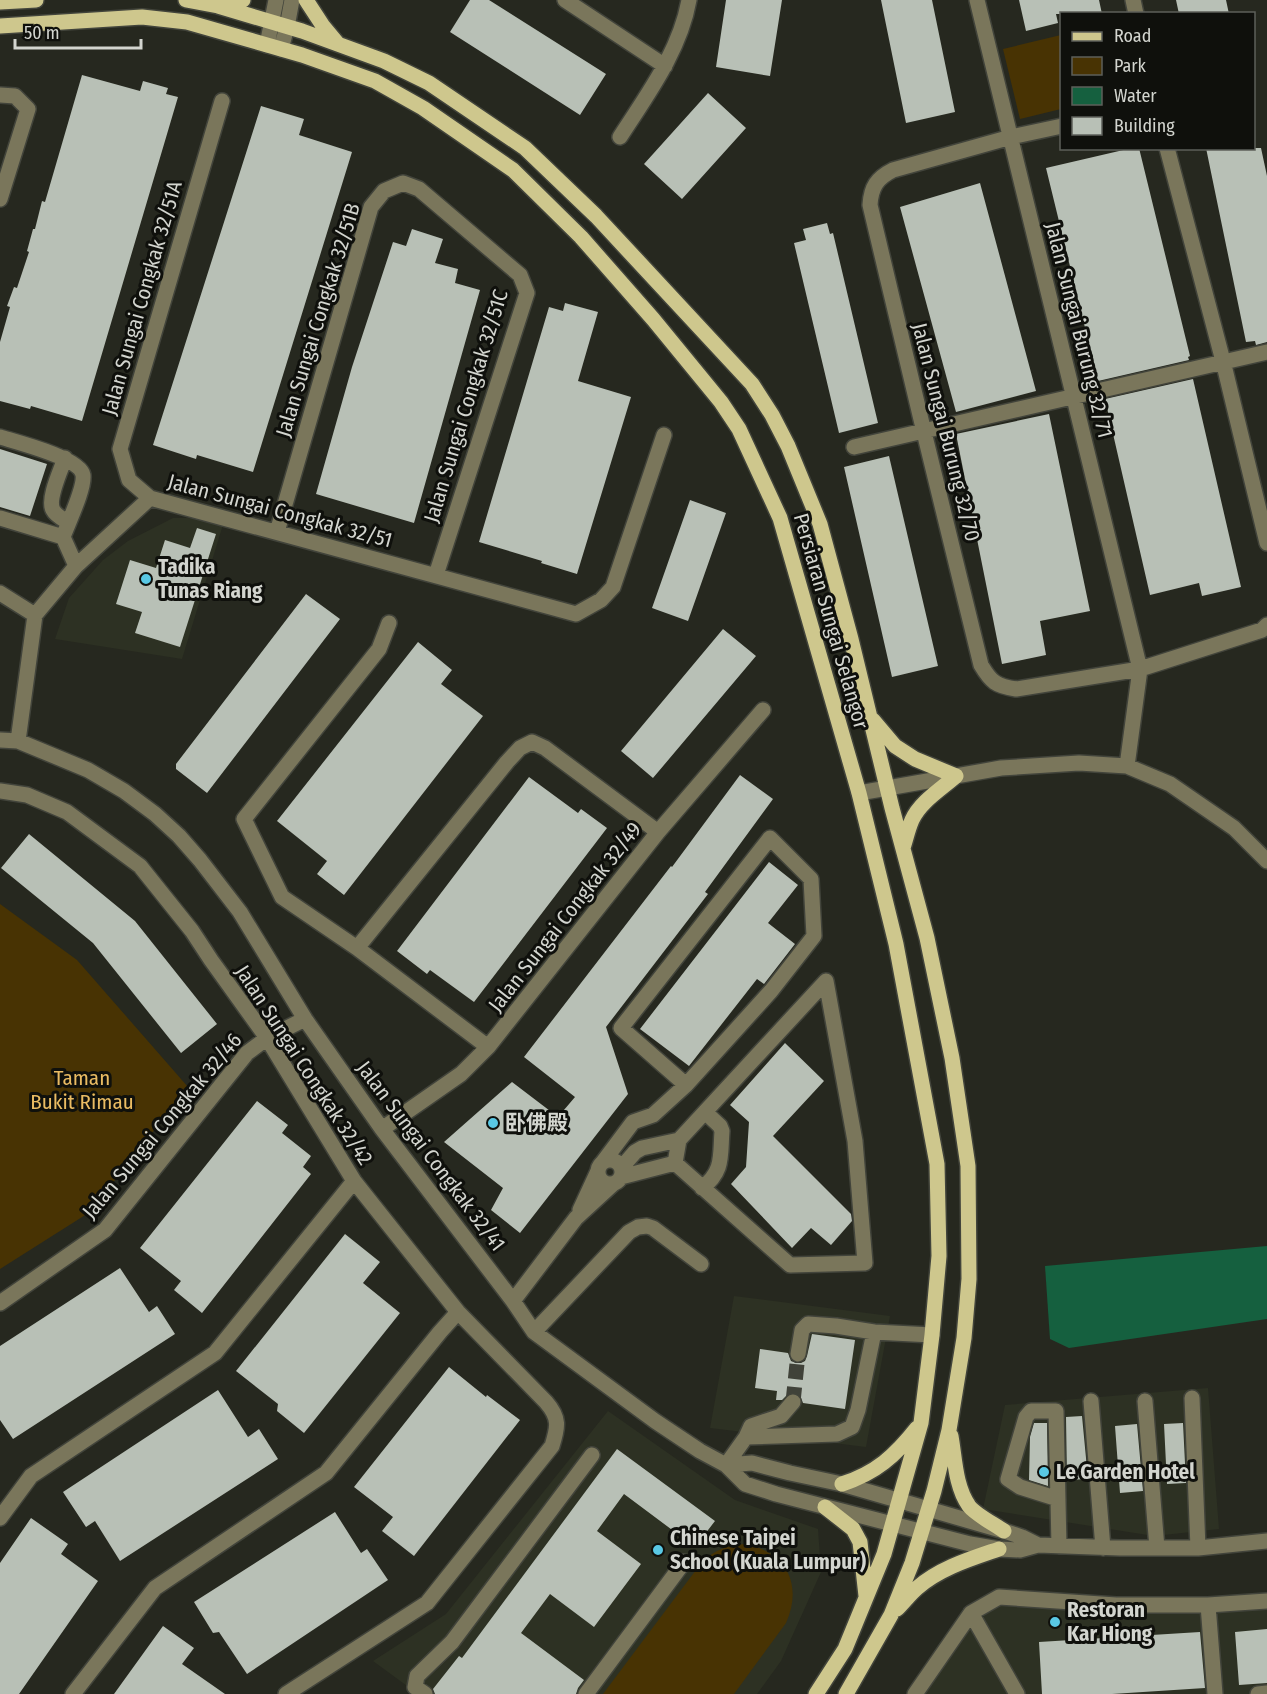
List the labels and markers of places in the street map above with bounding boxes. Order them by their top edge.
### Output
place label: Tadika Tunas Riang [158,554,263,604]
marker: Tadika Tunas Riang [139,572,153,586]
place label: 卧佛殿 [505,1110,568,1136]
marker: 卧佛殿 [486,1116,500,1130]
place label: Le Garden Hotel [1056,1459,1195,1485]
marker: Le Garden Hotel [1037,1465,1051,1479]
place label: Chinese Taipei School (Kuala Lumpur) [670,1525,866,1575]
marker: Chinese Taipei School (Kuala Lumpur) [651,1543,665,1557]
place label: Restoran Kar Hiong [1067,1597,1153,1647]
marker: Restoran Kar Hiong [1048,1615,1062,1629]

